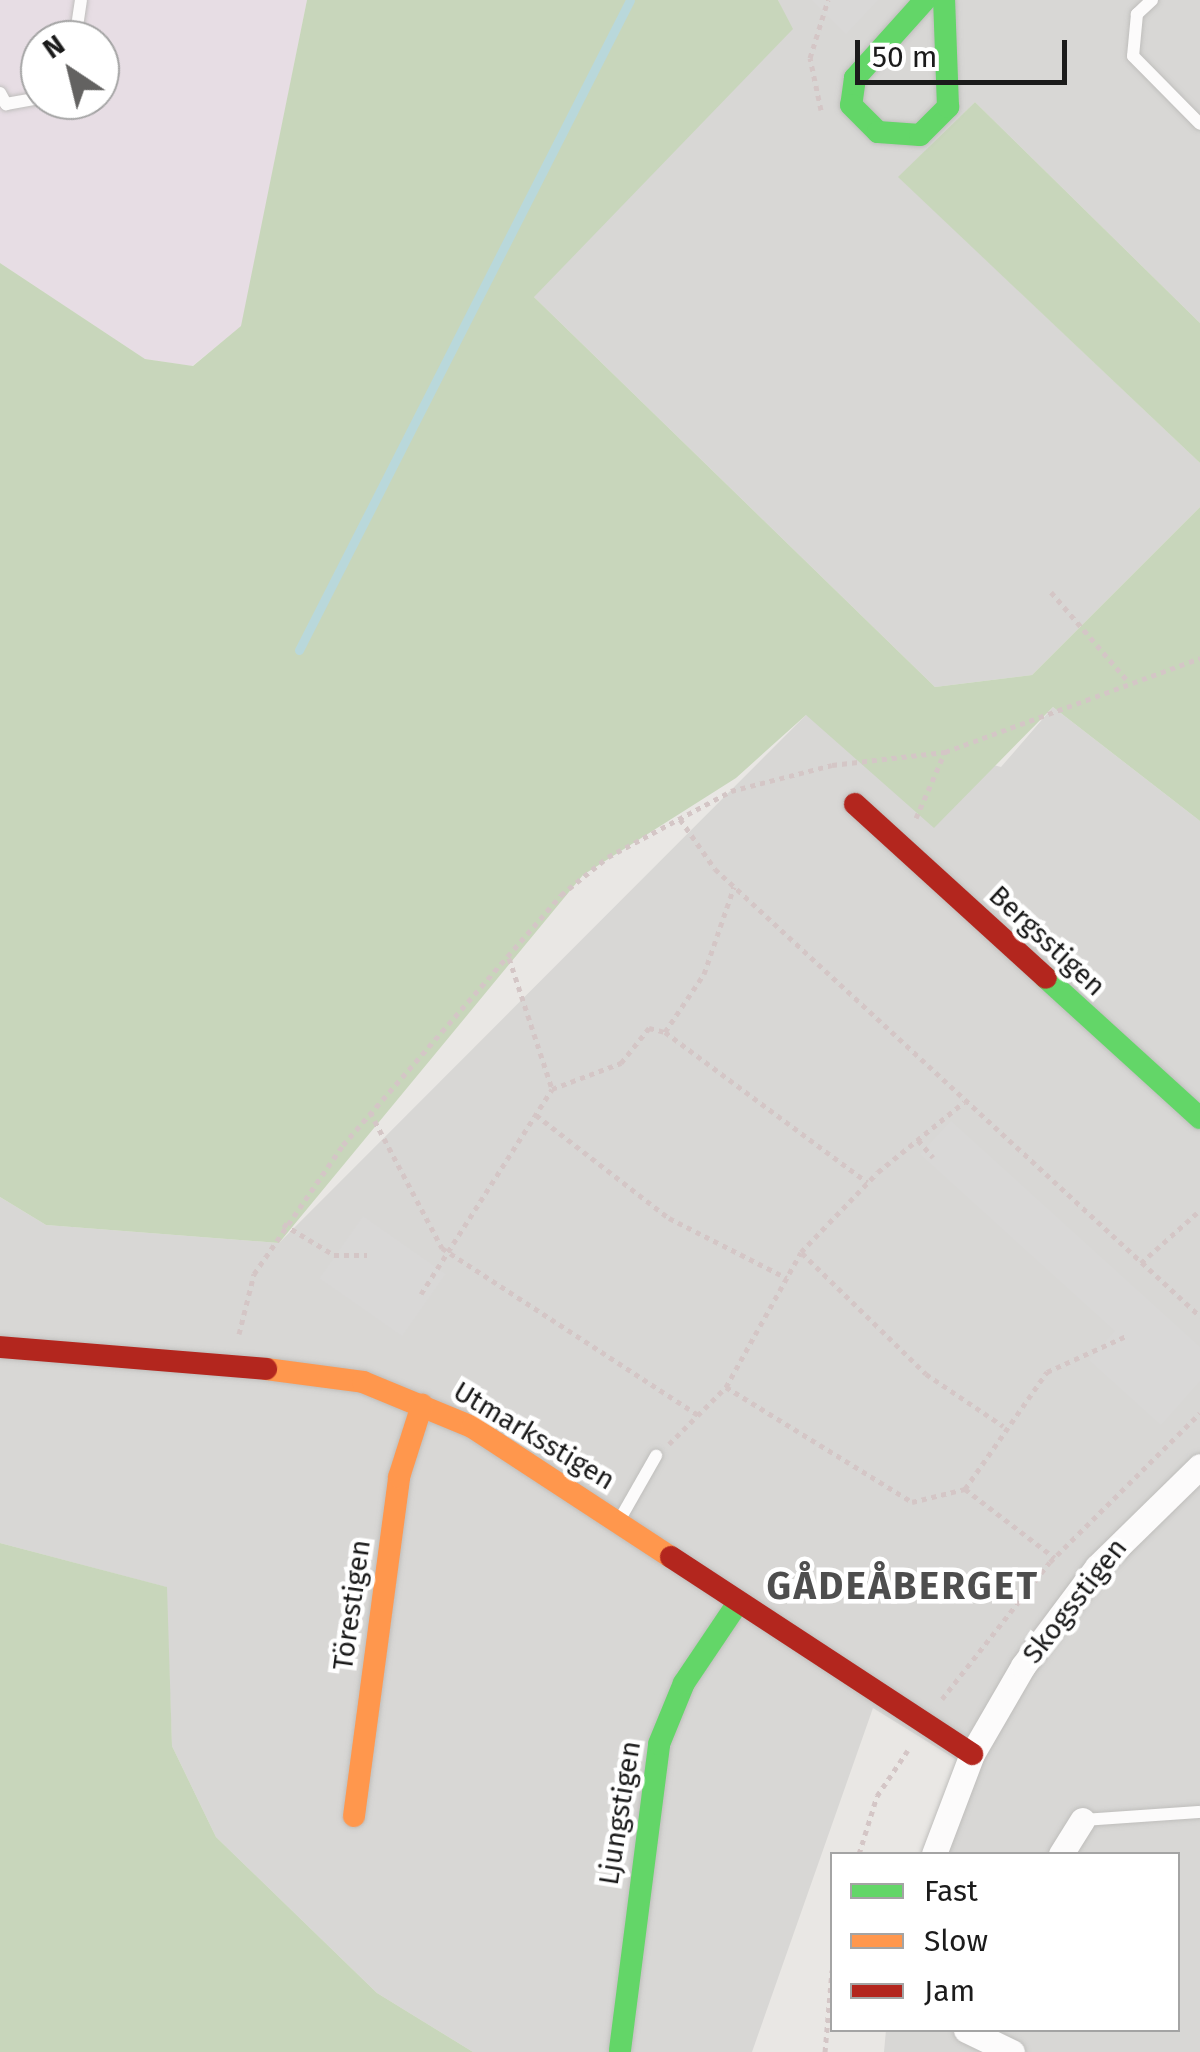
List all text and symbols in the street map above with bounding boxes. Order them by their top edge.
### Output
north arrow [20,20,120,120]
scale bar [860,20,1072,82]
text: N [37,28,71,66]
text: 50 m [872,39,937,75]
street label: Bergsstigen [982,879,1112,1003]
street label: Utmarksstigen [447,1375,621,1497]
street label: Skogsstigen [1016,1532,1134,1670]
street label: Törestigen [326,1538,378,1672]
district label: GÅDEÅBERGET [767,1564,1039,1610]
street label: Ljungstigen [592,1739,648,1887]
legend [830,1852,1180,2032]
text: Fast [924,1873,978,1909]
text: Slow [924,1923,988,1959]
text: Jam [924,1973,975,2009]

